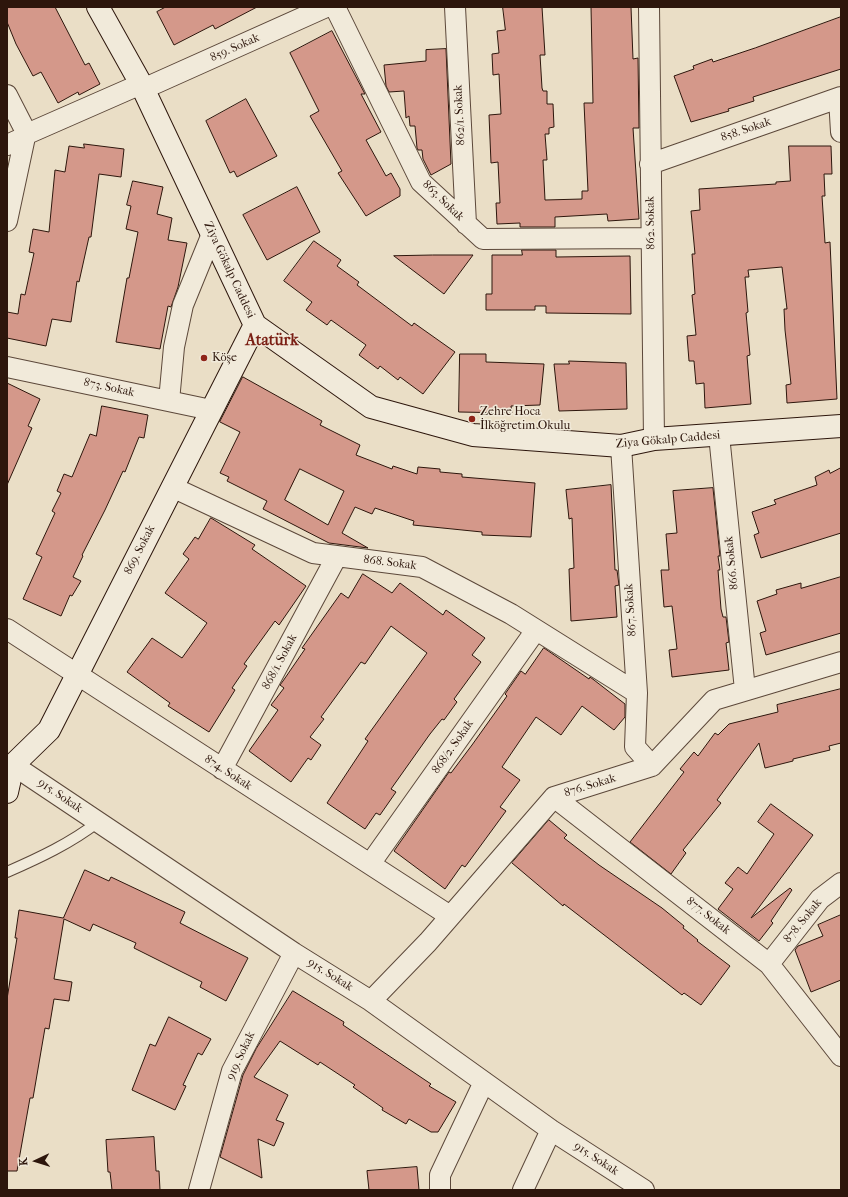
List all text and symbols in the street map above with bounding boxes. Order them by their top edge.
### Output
street label: 859. Sokak [208,31,262,65]
street label: 862/1. Sokak [451,84,469,146]
street label: 858. Sokak [719,115,773,145]
street label: 863. Sokak [419,178,467,224]
street label: 862. Sokak [643,196,659,250]
street label: Ziya Gökalp Caddesi [200,219,258,321]
district label: Atatürk [245,331,299,351]
place label: Köşe [212,351,237,365]
marker: Köşe [199,353,209,363]
street label: 873. Sokak [82,376,136,400]
place label: Zehre Hoca İlköğretim Okulu [480,405,570,433]
marker: Zehre Hoca İlköğretim Okulu [467,414,477,424]
street label: Ziya Gökalp Caddesi [615,428,721,452]
street label: 869. Sokak [121,523,159,577]
street label: 866. Sokak [722,535,742,591]
street label: 868. Sokak [363,553,417,573]
street label: 867. Sokak [622,583,640,637]
street label: 868/1. Sokak [259,632,301,692]
street label: 868/2. Sokak [429,717,477,777]
street label: 874. Sokak [201,752,255,794]
street label: 876. Sokak [562,771,618,801]
street label: 915. Sokak [35,776,85,816]
street label: 877. Sokak [683,894,733,938]
street label: 878. Sokak [781,896,825,946]
street label: 915. Sokak [305,955,355,995]
street label: 919. Sokak [224,1029,258,1083]
street label: 915. Sokak [571,1139,621,1179]
north arrow [16,1141,56,1181]
text: K [17,1157,30,1166]

